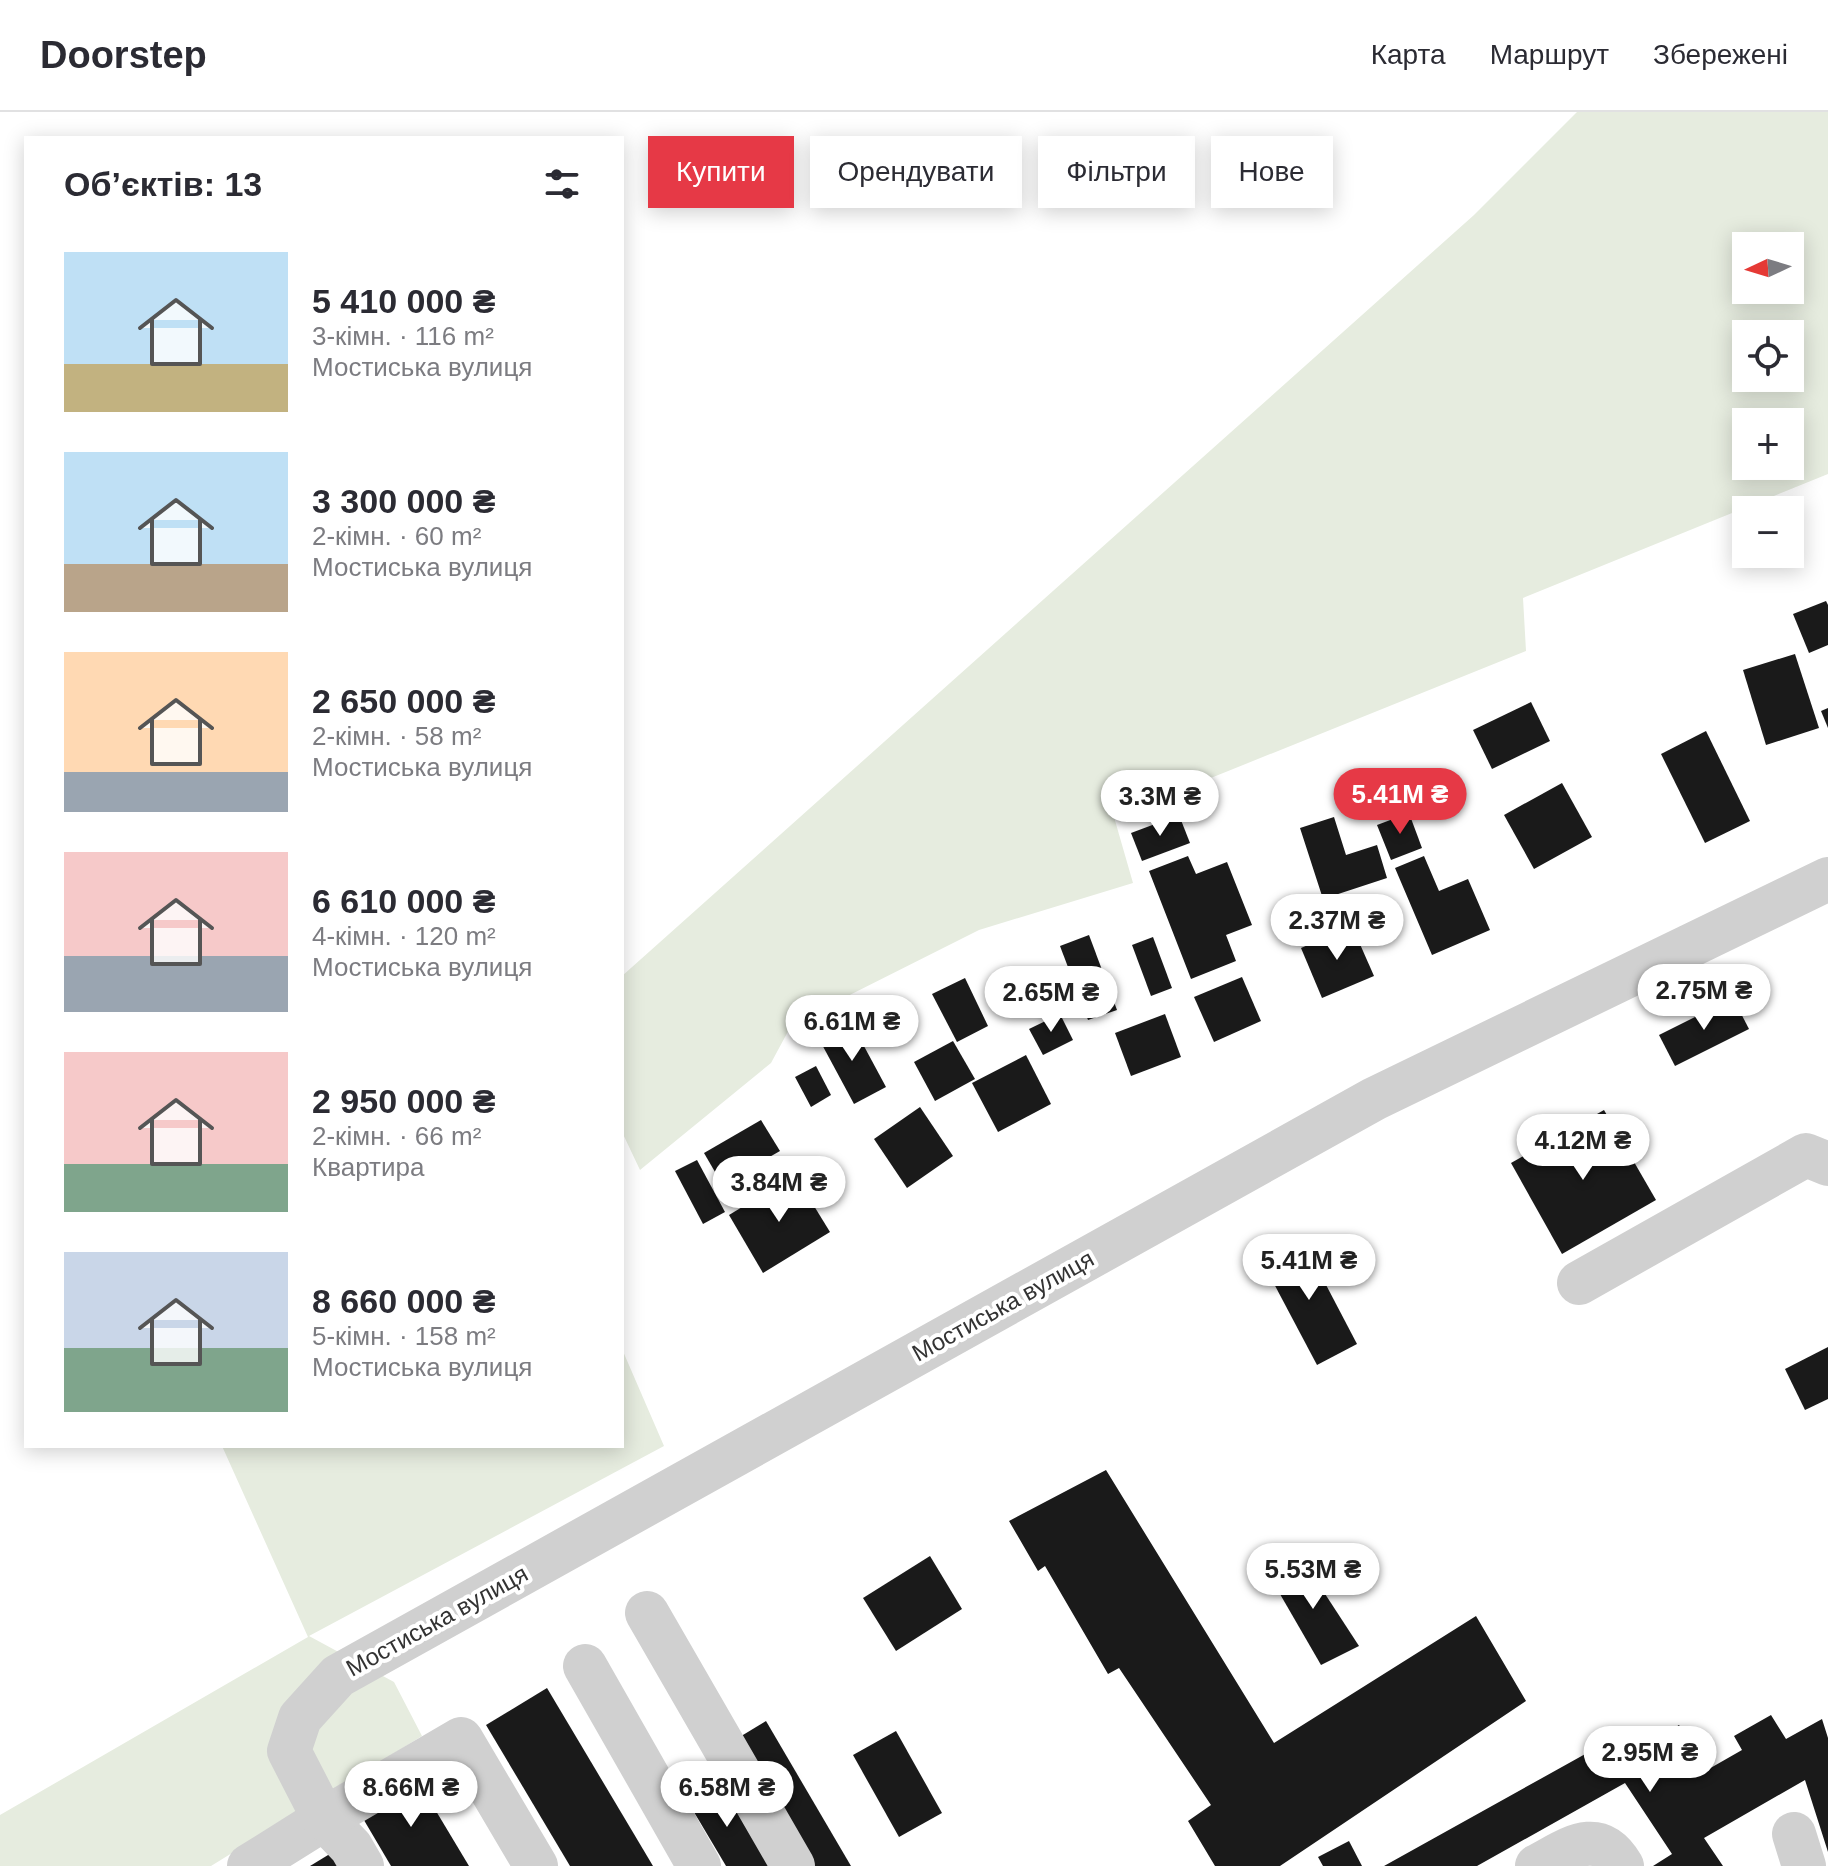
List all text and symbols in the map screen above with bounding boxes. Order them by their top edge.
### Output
text: Doorstep [40,34,207,76]
text: Карта [1371,39,1446,70]
text: Маршрут [1490,39,1609,70]
text: Збережені [1653,39,1788,70]
chip: Купити [648,136,794,208]
chip: Орендувати [810,136,1022,208]
chip: Фільтри [1038,136,1195,208]
chip: Нове [1211,136,1333,208]
icon: filters [540,162,584,206]
text: Об’єктів: 13 [64,165,262,203]
north arrow [1732,232,1804,304]
map controls [1732,232,1804,568]
text: 5 410 000 ₴ [312,282,495,320]
icon: home [128,284,224,380]
button: locate [1732,320,1804,392]
text: 3-кімн. · 116 m² [312,321,494,351]
text: Мостиська вулиця [312,352,532,382]
button: + [1732,408,1804,480]
text: 3 300 000 ₴ [312,482,495,520]
icon: home [128,484,224,580]
button: − [1732,496,1804,568]
text: 2-кімн. · 60 m² [312,521,481,551]
text: Мостиська вулиця [312,552,532,582]
text: 2 650 000 ₴ [312,682,495,720]
icon: home [128,684,224,780]
text: 2-кімн. · 58 m² [312,721,481,751]
text: Мостиська вулиця [312,752,532,782]
pin: 5.41M ₴ [1326,768,1474,836]
pin: 3.3M ₴ [1095,770,1225,838]
text: 5.41M ₴ [1352,779,1448,809]
text: 3.3M ₴ [1119,781,1201,811]
text: 6 610 000 ₴ [312,882,495,920]
icon: home [128,884,224,980]
pin: 2.37M ₴ [1263,894,1411,962]
text: 2.37M ₴ [1289,905,1385,935]
text: 4-кімн. · 120 m² [312,921,496,951]
text: Мостиська вулиця [312,952,532,982]
pin: 2.75M ₴ [1630,964,1778,1032]
pin: 2.65M ₴ [977,966,1125,1034]
text: 2.75M ₴ [1656,975,1752,1005]
text: 2.65M ₴ [1003,977,1099,1007]
pin: 6.61M ₴ [778,995,926,1063]
text: 6.61M ₴ [804,1006,900,1036]
text: 2 950 000 ₴ [312,1082,495,1120]
icon: home [128,1084,224,1180]
pin: 4.12M ₴ [1509,1114,1657,1182]
text: 2-кімн. · 66 m² [312,1121,481,1151]
text: 4.12M ₴ [1535,1125,1631,1155]
text: Квартира [312,1152,424,1182]
pin: 3.84M ₴ [705,1156,853,1224]
text: 3.84M ₴ [731,1167,827,1197]
pin: 5.41M ₴ [1235,1234,1383,1302]
street label: Мостиська вулиця [907,1244,1098,1367]
text: 5.41M ₴ [1261,1245,1357,1275]
text: 8 660 000 ₴ [312,1282,495,1320]
icon: home [128,1284,224,1380]
text: 5-кімн. · 158 m² [312,1321,496,1351]
text: Мостиська вулиця [312,1352,532,1382]
pin: 5.53M ₴ [1239,1543,1387,1611]
text: 5.53M ₴ [1265,1554,1361,1584]
street label: Мостиська вулиця [341,1559,532,1682]
pin: 2.95M ₴ [1576,1726,1724,1794]
text: 2.95M ₴ [1602,1737,1698,1767]
pin: 8.66M ₴ [337,1761,485,1829]
pin: 6.58M ₴ [653,1761,801,1829]
text: 8.66M ₴ [363,1772,459,1802]
text: 6.58M ₴ [679,1772,775,1802]

